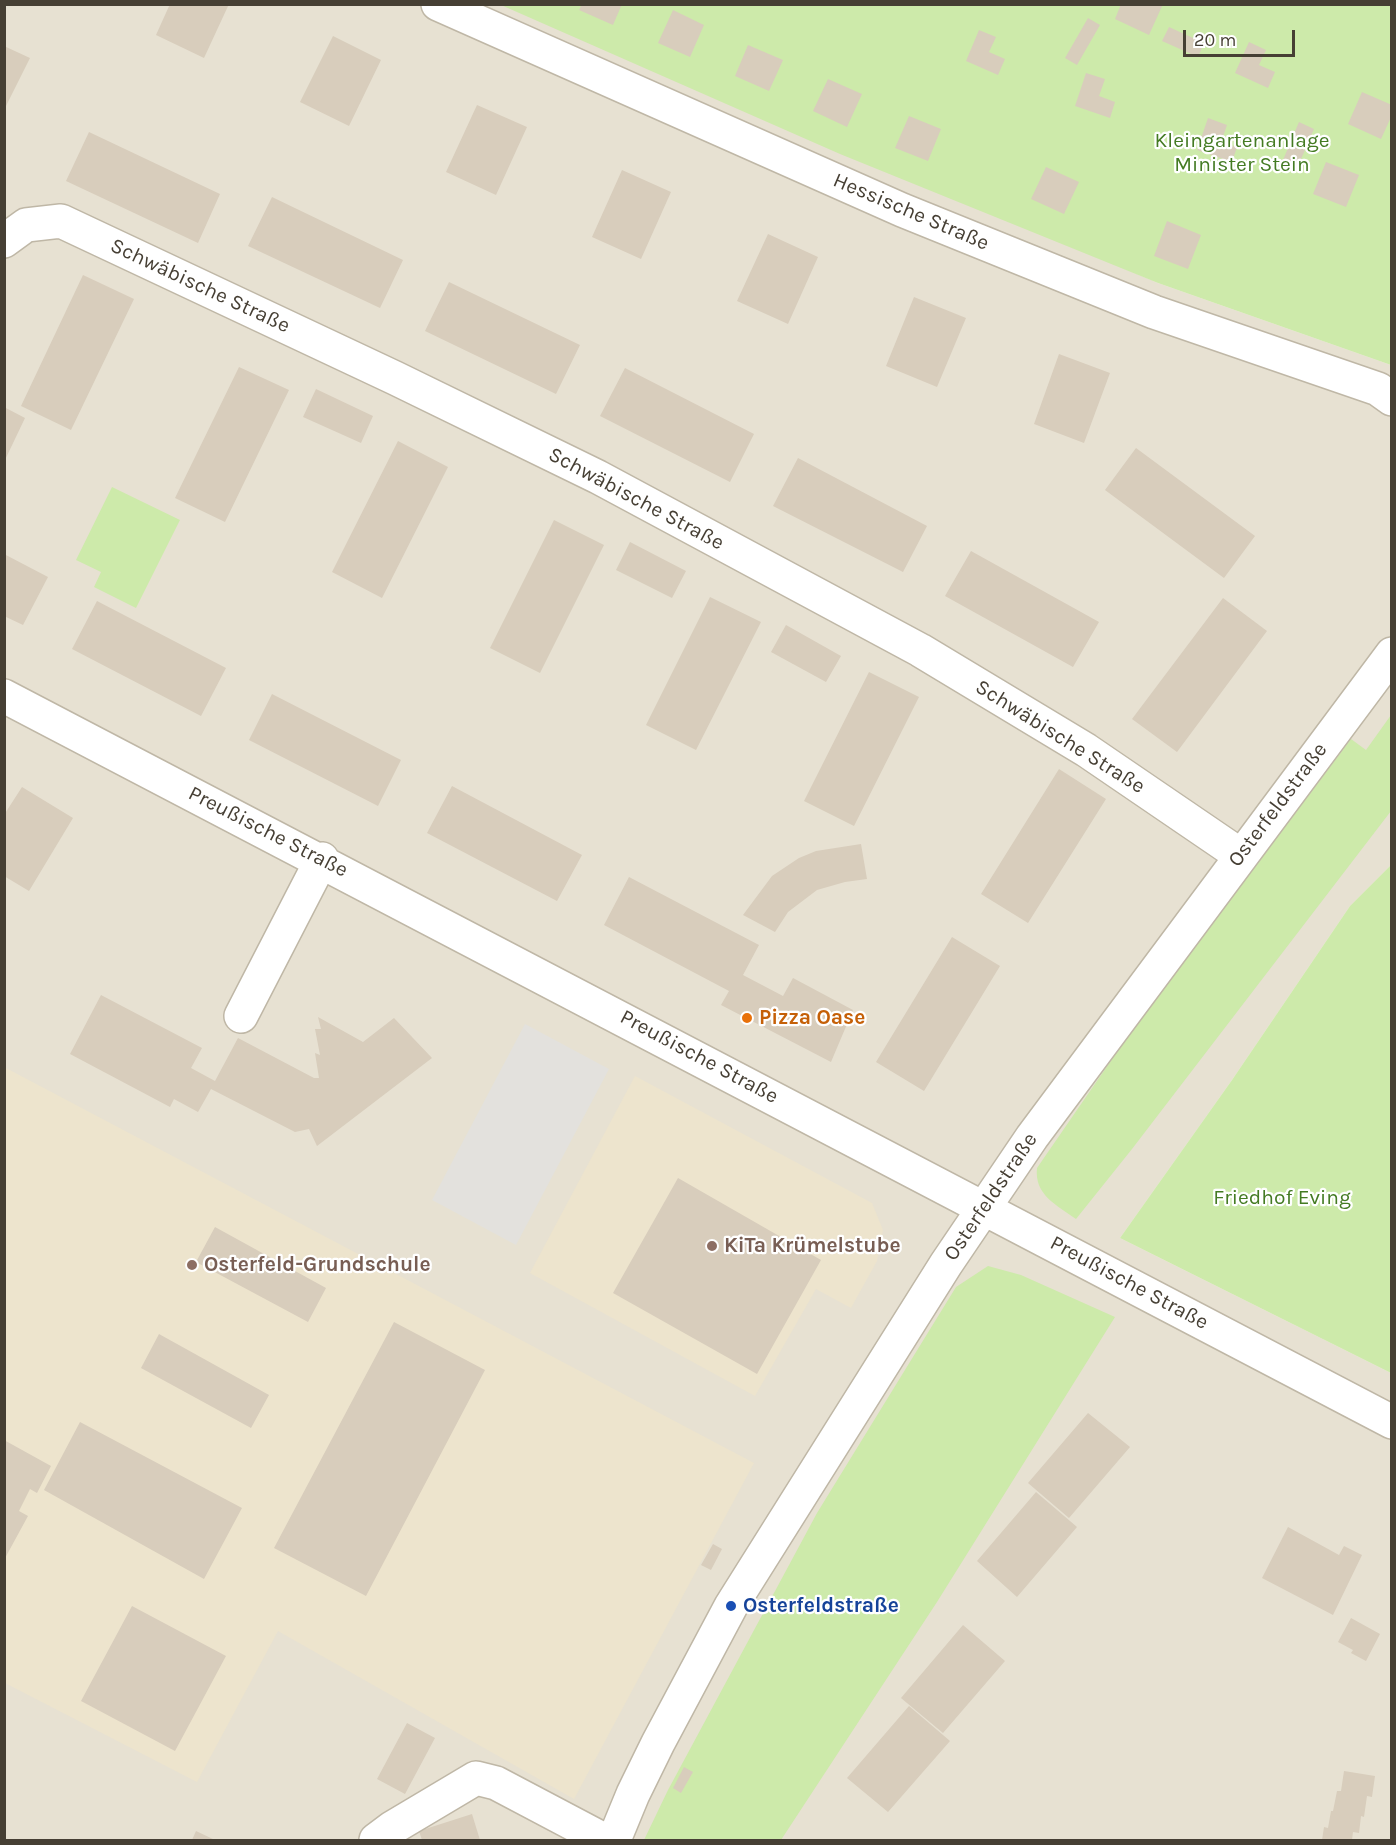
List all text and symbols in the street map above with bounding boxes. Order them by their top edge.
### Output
scale bar [1186,18,1298,56]
text: 20 m [1194,29,1236,51]
park label: Kleingartenanlage Minister Stein [1154,128,1330,178]
street label: Hessische Straße [829,168,993,256]
street label: Schwäbische Straße [106,233,294,339]
street label: Schwäbische Straße [544,442,728,556]
street label: Schwäbische Straße [970,675,1150,799]
street label: Osterfeldstraße [1223,738,1333,872]
street label: Preußische Straße [184,781,352,883]
street label: Preußische Straße [616,1005,782,1109]
place label: Pizza Oase [759,1005,865,1031]
marker: Pizza Oase [740,1011,754,1025]
street label: Osterfeldstraße [939,1128,1043,1266]
park label: Friedhof Eving [1213,1185,1351,1211]
street label: Preußische Straße [1046,1231,1212,1335]
place label: KiTa Krümelstube [724,1233,901,1259]
marker: KiTa Krümelstube [705,1239,719,1253]
place label: Osterfeld-Grundschule [204,1252,431,1278]
marker: Osterfeld-Grundschule [185,1258,199,1272]
place label: Osterfeldstraße [743,1593,899,1619]
marker: Osterfeldstraße [724,1599,738,1613]

